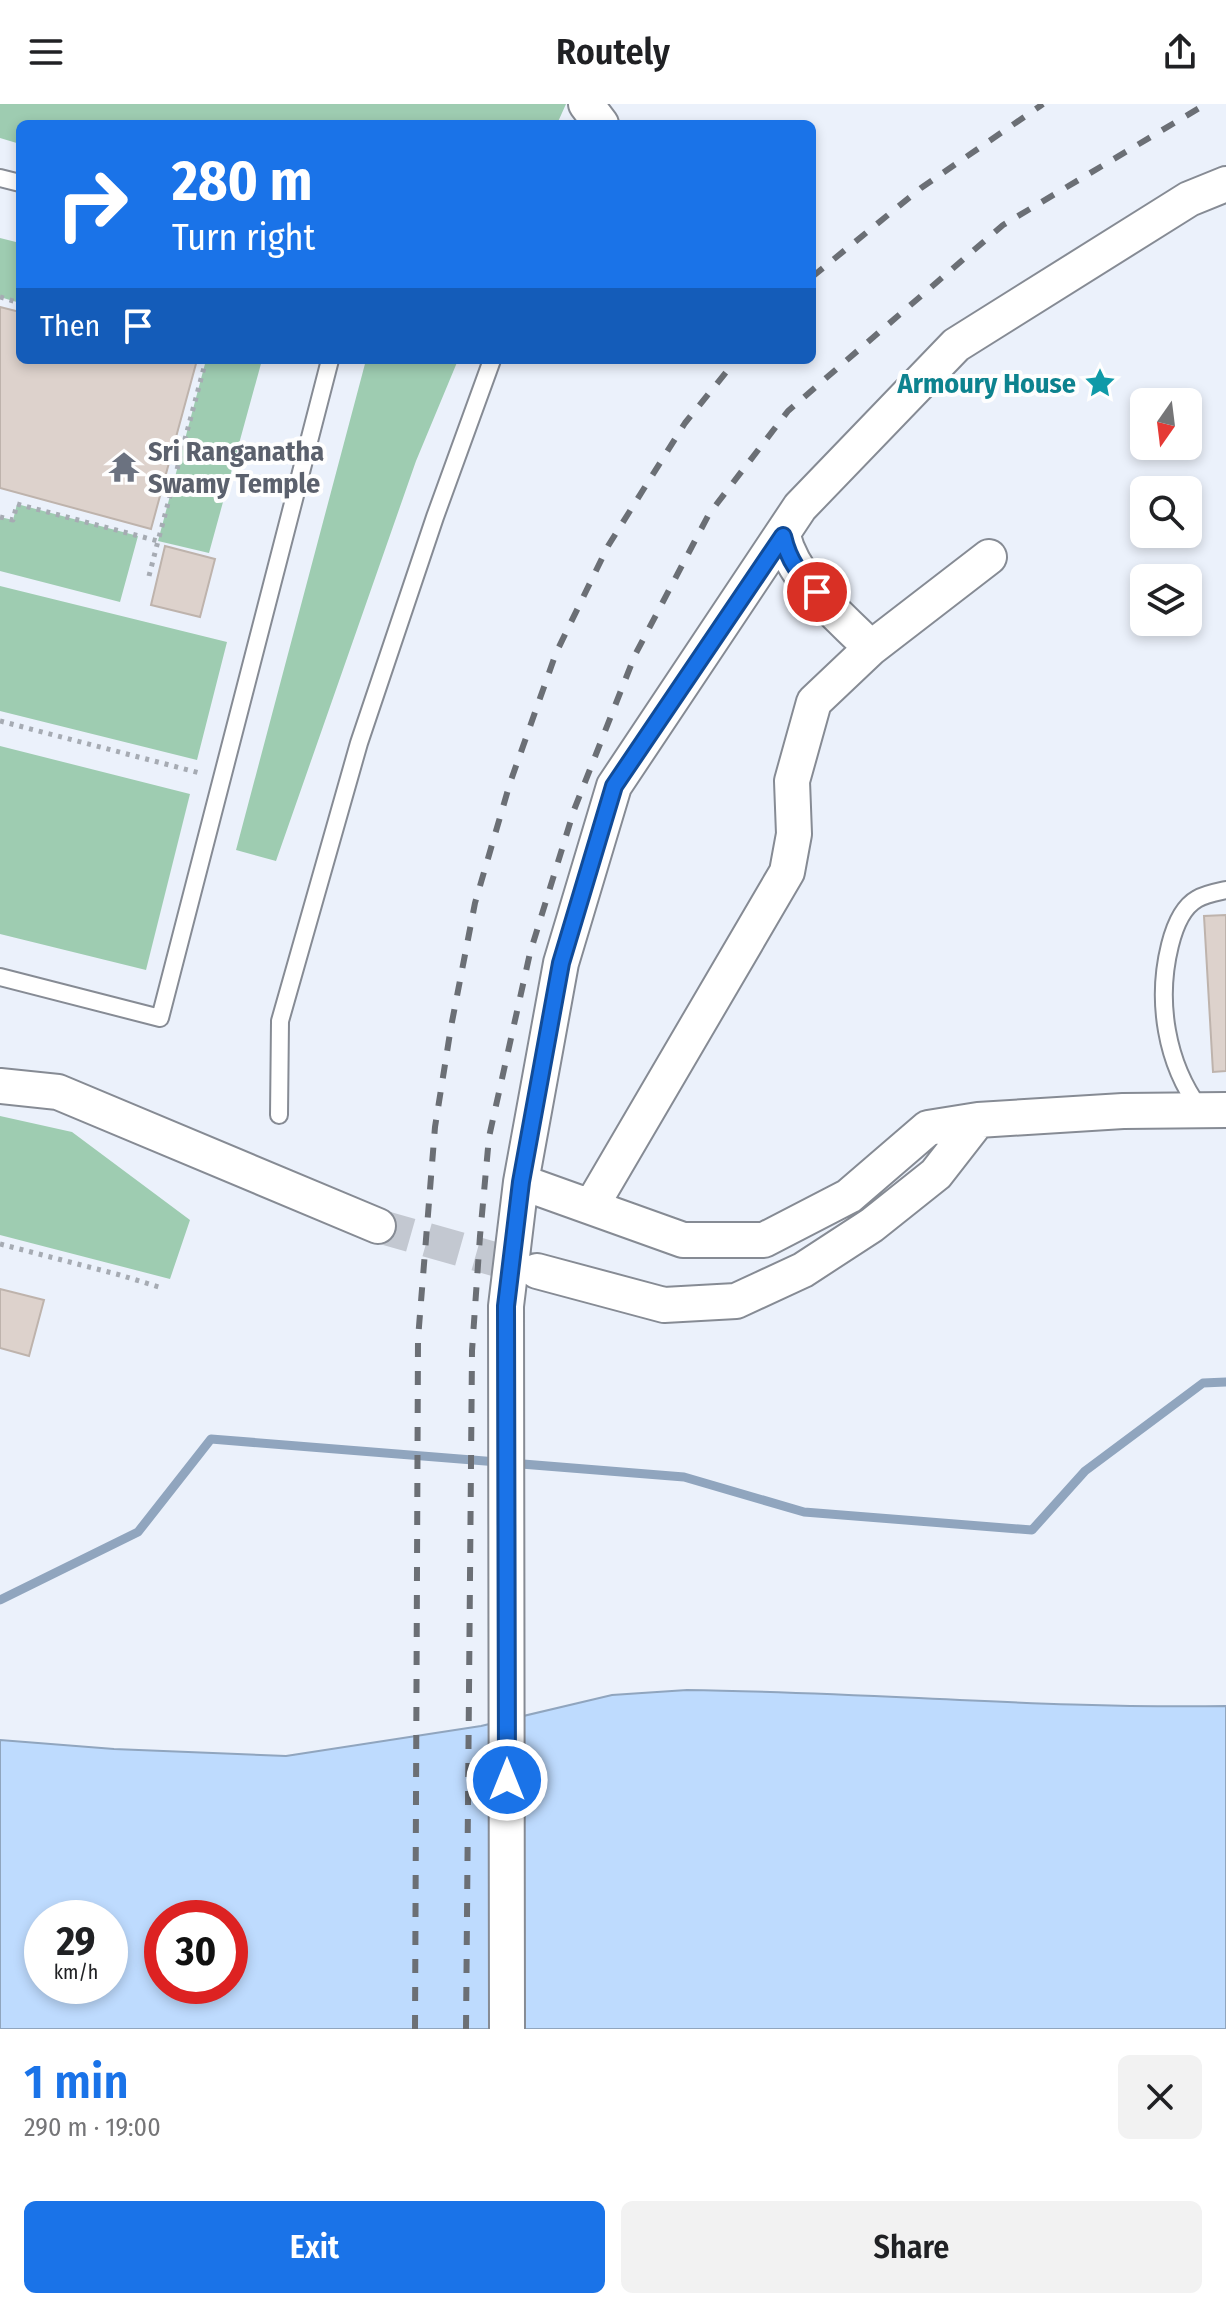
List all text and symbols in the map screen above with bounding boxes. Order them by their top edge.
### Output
icon: menu [24,30,68,74]
text: Routely [556,30,670,74]
icon: share [1158,30,1202,74]
text: 280 m [172,148,312,215]
icon: right [40,152,144,256]
text: Turn right [172,216,315,260]
icon: arrive [116,304,160,348]
text: Then [40,308,100,344]
place icon: Armoury House [1083,366,1117,400]
place label: Armoury House [896,367,1076,400]
north arrow [1130,388,1202,460]
map controls [1130,388,1202,636]
place label: Sri Ranganatha Swamy Temple [148,435,324,500]
temple icon: Sri Ranganatha Swamy Temple [107,450,141,484]
button: search [1130,476,1202,548]
pin [783,558,851,626]
button: layers [1130,564,1202,636]
icon: arrive [795,570,839,614]
position arrow [465,1738,549,1822]
speed limit sign: 30 [144,1900,248,2004]
text: 29 [56,1918,95,1966]
text: km/h [54,1960,98,1984]
text: 1 min [24,2053,129,2111]
button: close [1118,2055,1202,2139]
text: 290 m · 19:00 [24,2112,161,2143]
button: Exit [24,2201,605,2293]
button: Share [621,2201,1202,2293]

